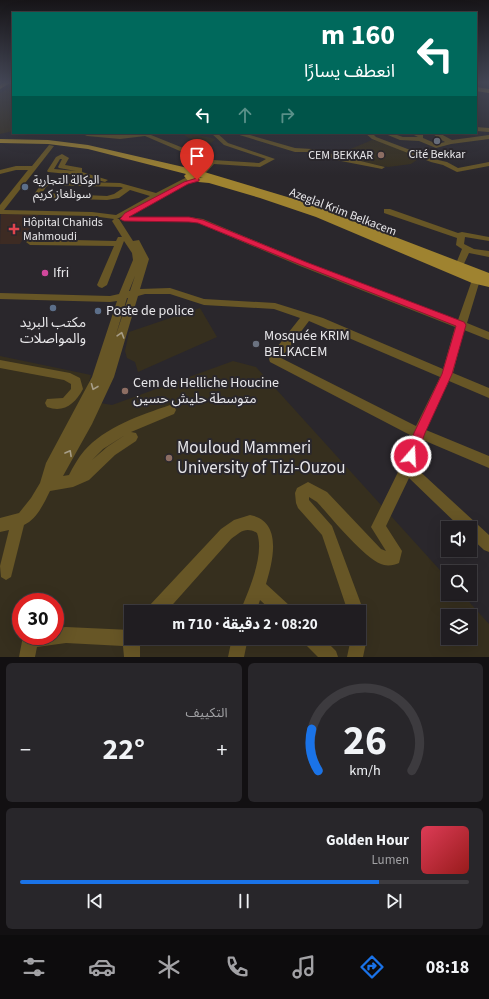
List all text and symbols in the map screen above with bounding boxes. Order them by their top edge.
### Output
text: 160 m [321,15,395,55]
icon: left [409,28,461,80]
text: انعطف يسارًا [304,59,395,84]
icon: left [192,104,214,126]
icon: ahead [234,104,256,126]
icon: right [276,104,298,126]
marker: Cité Bekkar [432,136,442,146]
pin [180,139,214,180]
icon: arrive [186,145,208,167]
place label: Cité Bekkar [408,146,466,163]
place label: CEM BEKKAR [308,147,373,164]
marker: CEM BEKKAR [376,150,386,160]
place label: الوكالة التجارية سونلغاز كريم [33,172,100,203]
marker: الوكالة التجارية سونلغاز كريم [20,182,30,192]
street label: Azeglal Krim Belkacem [287,184,399,240]
place label: Hôpital Chahids Mahmoudi [23,214,103,245]
marker: Hôpital Chahids Mahmoudi [8,223,20,235]
place label: Ifri [53,263,69,283]
marker: Ifri [40,268,50,278]
place label: Poste de police [106,301,194,321]
marker: مكتب البريد والمواصلات [48,303,58,313]
marker: Poste de police [93,306,103,316]
place label: مكتب البريد والمواصلات [20,313,86,349]
place label: Mosquée KRIM BELKACEM [264,326,350,362]
one-way arrow [117,332,125,339]
marker: Mosquée KRIM BELKACEM [251,339,261,349]
place label: Cem de Helliche Houcine متوسطة حليش حسين [133,373,279,409]
one-way arrow [90,383,98,390]
marker: Cem de Helliche Houcine متوسطة حليش حسين [120,386,130,396]
position arrow [390,435,432,477]
place label: Mouloud Mammeri University of Tizi-Ouzou [177,436,346,480]
one-way arrow [65,450,72,458]
marker: Mouloud Mammeri University of Tizi-Ouzou [164,453,174,463]
map controls [441,521,477,645]
button: sound [441,521,477,557]
button: search [441,565,477,601]
speed limit sign: 30 [12,593,64,645]
button: layers [441,609,477,645]
text: 08:20 · 2 دقيقة · 710 m [172,614,318,635]
text: التكييف [186,704,228,722]
text: 26 [343,710,387,770]
text: 22° [102,728,145,771]
text: − [20,734,31,766]
text: + [217,734,227,766]
text: km/h [349,759,381,780]
text: Golden Hour [326,830,409,851]
text: Lumen [371,851,409,869]
icon: previous [84,890,106,912]
icon: pause [233,890,255,912]
icon: next [383,890,405,912]
icon: filters [20,953,48,981]
icon: car [88,953,116,981]
icon: climate [155,953,183,981]
icon: phone [223,953,251,981]
icon: music [290,953,318,981]
icon: directions [358,953,386,981]
text: 08:18 [426,955,469,980]

